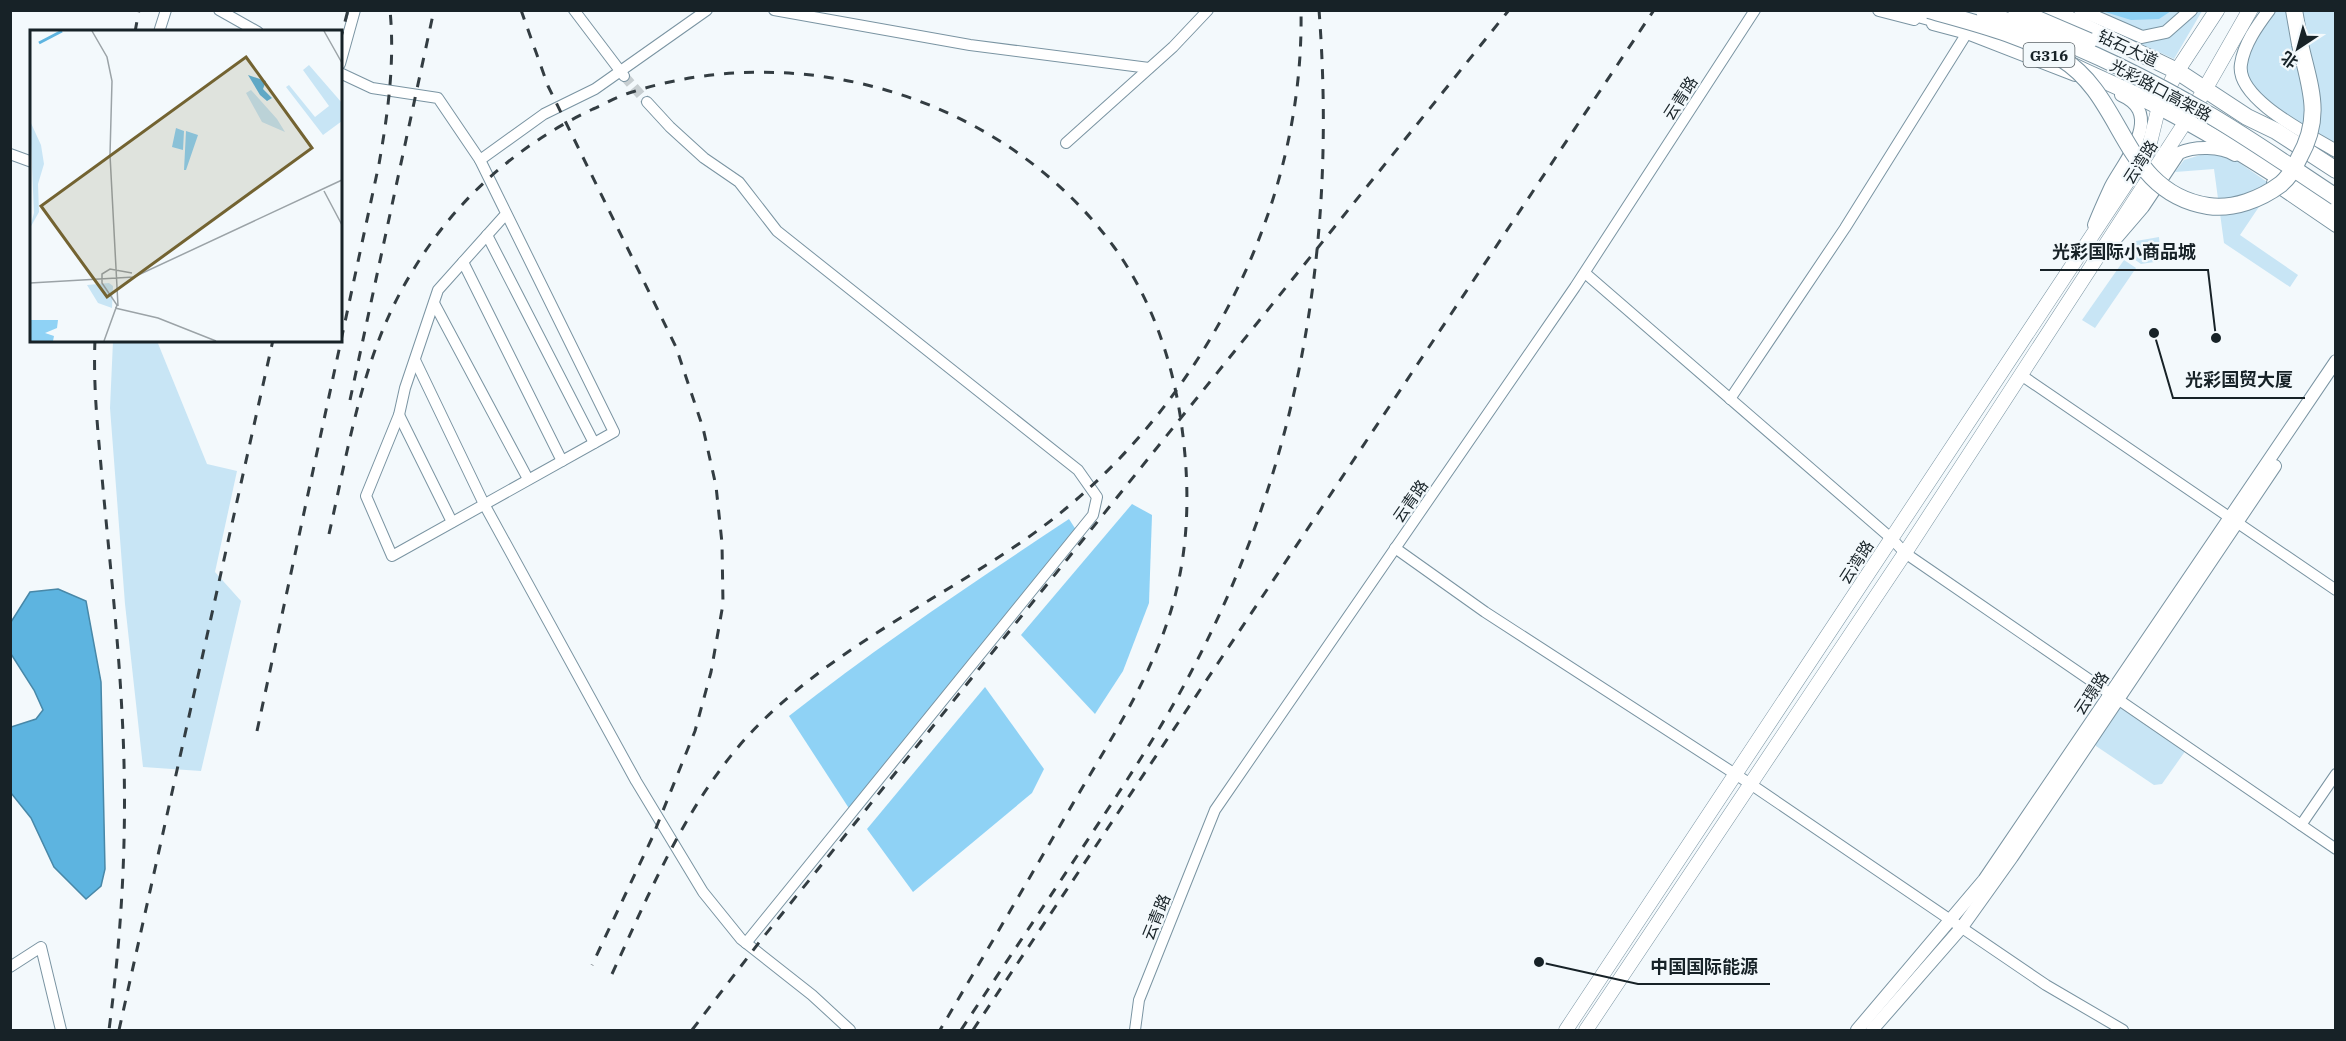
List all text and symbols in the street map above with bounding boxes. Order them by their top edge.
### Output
north arrow [2268,18,2328,78]
street label: 钻石大道 [2095,25,2161,71]
inset map [30,30,342,342]
road number: G316 [2024,43,2074,67]
text: 北 [2277,47,2302,73]
street label: 光彩路口高架路 [2107,55,2215,125]
street label: 云青路 [1659,72,1701,124]
street label: 云湾路 [2119,136,2161,188]
callout: 光彩国际小商品城 [2040,234,2208,270]
text: 光彩国际小商品城 [2052,240,2196,263]
callout: 光彩国贸大厦 [2173,362,2305,398]
text: 光彩国贸大厦 [2185,368,2293,391]
street label: 云青路 [1388,476,1432,526]
street label: 云湾路 [1835,536,1877,588]
street label: 云璟路 [2069,668,2113,718]
street label: 云青路 [1138,891,1174,943]
callout: 中国国际能源 [1638,948,1770,984]
text: 中国国际能源 [1650,955,1758,978]

